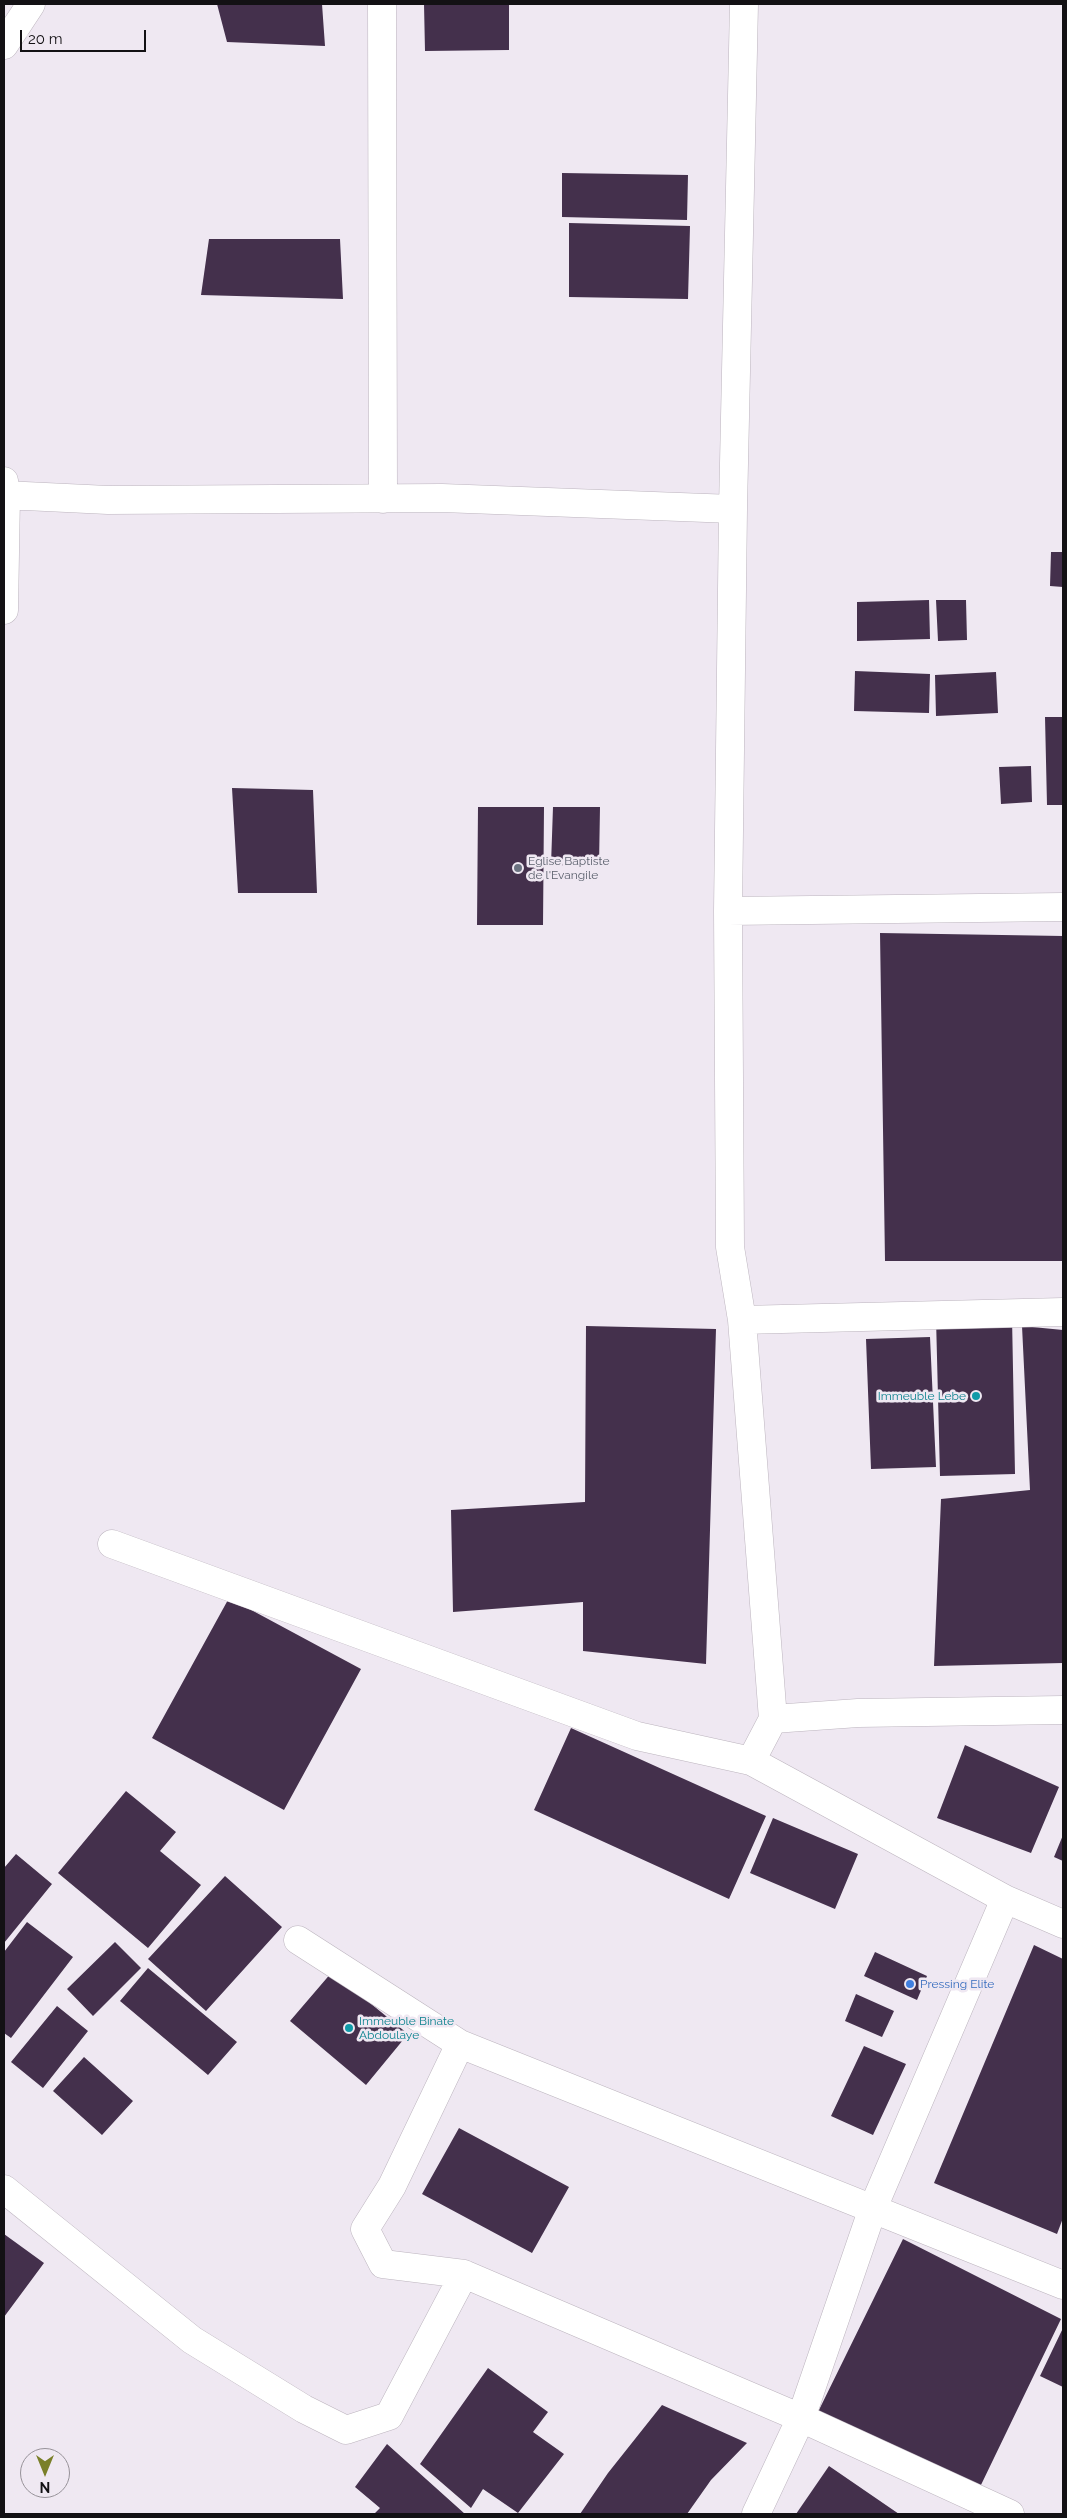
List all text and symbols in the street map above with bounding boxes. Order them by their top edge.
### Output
scale bar [22,20,149,52]
text: 20 m [28,30,63,48]
place label: Eglise Baptiste de l'Evangile [528,854,610,882]
marker: Eglise Baptiste de l'Evangile [512,862,524,874]
place label: Immeuble Lebe [878,1389,966,1403]
marker: Immeuble Lebe [970,1390,982,1402]
place label: Pressing Elite [920,1977,994,1991]
marker: Pressing Elite [904,1978,916,1990]
place label: Immeuble Binate Abdoulaye [359,2014,454,2042]
marker: Immeuble Binate Abdoulaye [343,2022,355,2034]
north arrow [20,2448,70,2498]
text: N [40,2479,50,2495]

